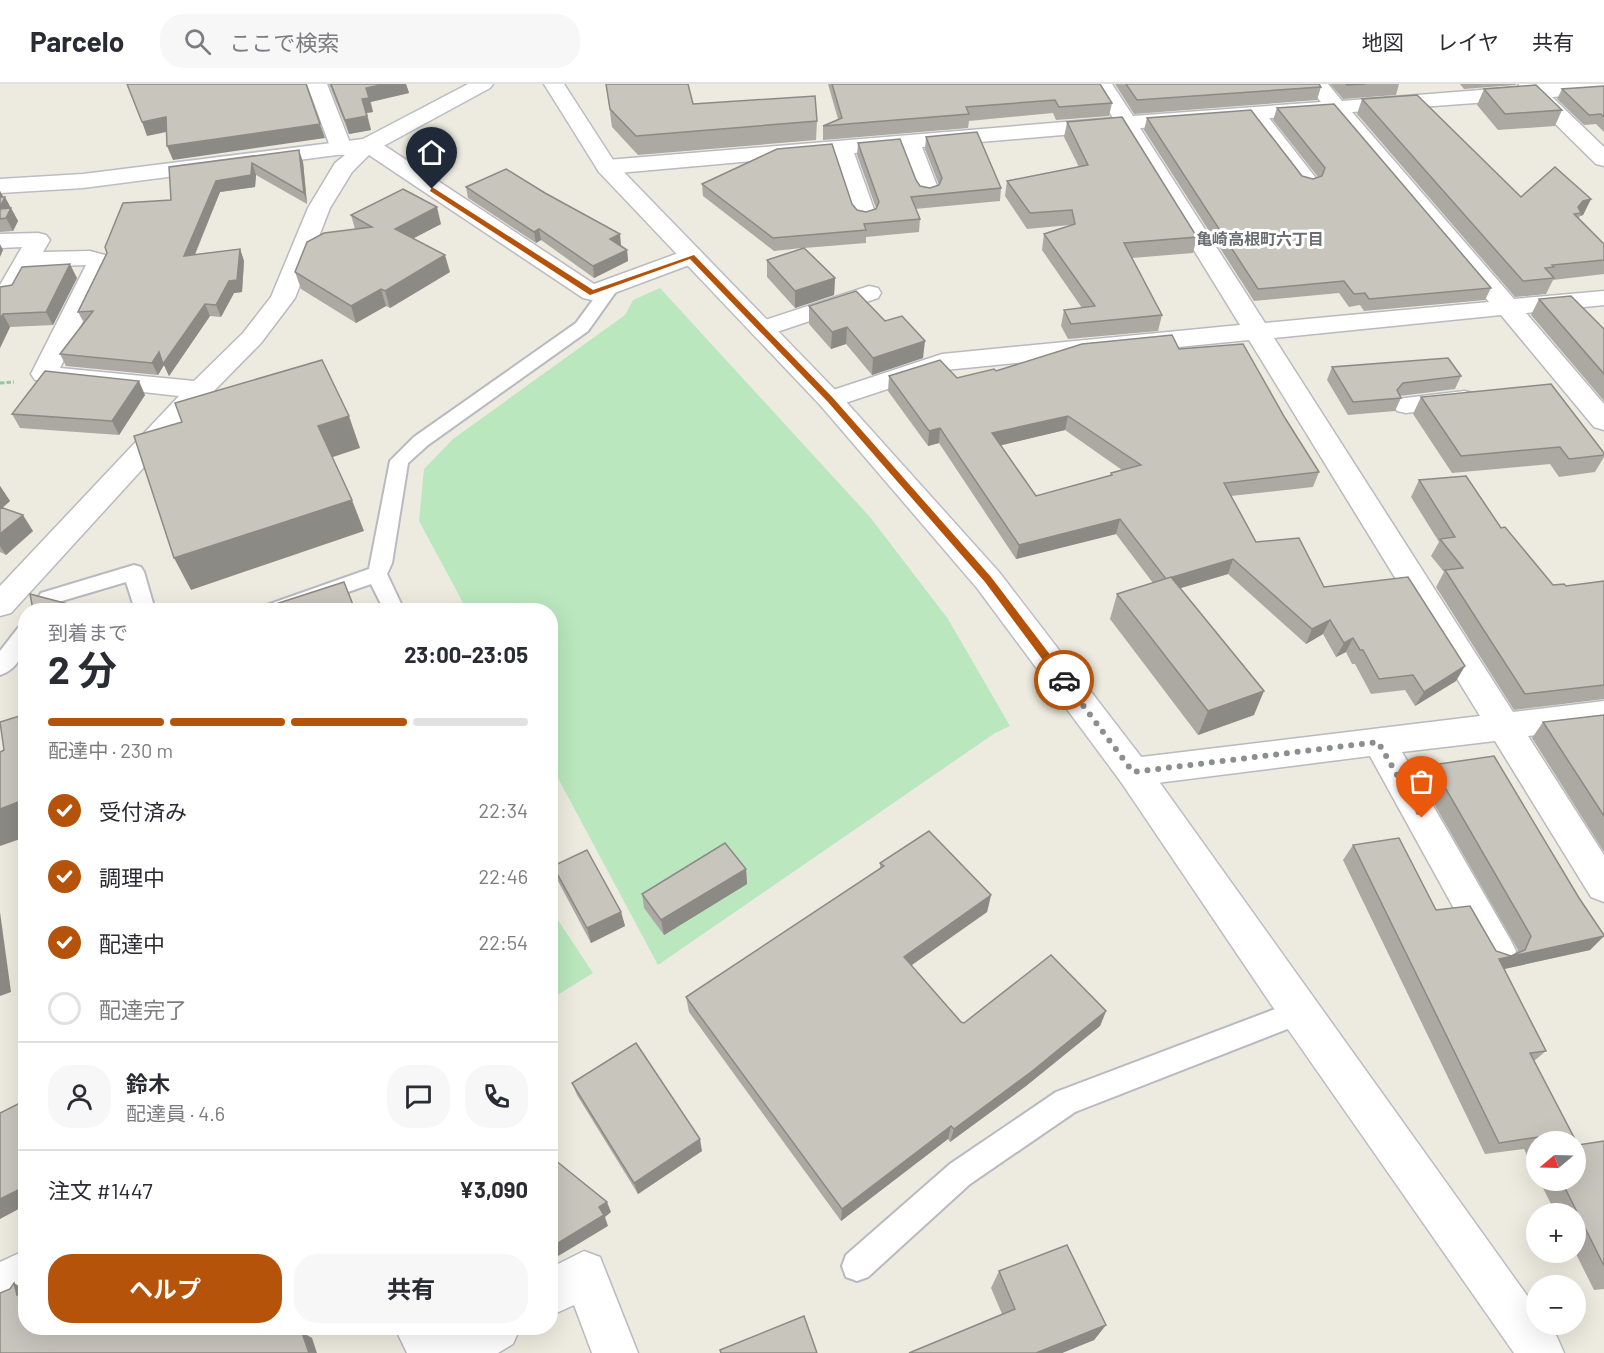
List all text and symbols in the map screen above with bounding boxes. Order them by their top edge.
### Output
search box [160,14,580,68]
text: Parcelo [30,24,124,58]
icon: search [181,25,214,58]
text: ここで検索 [229,29,339,55]
text: 地図 [1362,29,1404,54]
text: レイヤ [1437,29,1499,54]
text: 共有 [1532,29,1574,54]
pin [406,127,457,189]
icon: home [415,136,448,169]
district label: 亀崎高根町六丁目 [1196,229,1324,248]
text: 到着まで [48,620,128,644]
text: 23:00–23:05 [404,641,528,667]
text: 2 分 [48,645,117,692]
courier [1034,650,1094,710]
icon: car [1048,664,1081,697]
text: 配達中 · 230 m [48,738,173,762]
pin [1396,756,1447,818]
icon: bag [1405,765,1438,798]
icon: check [48,794,81,827]
text: 受付済み [99,798,187,824]
text: 22:34 [478,798,528,822]
icon: check [48,860,81,893]
text: 調理中 [99,864,165,890]
text: 22:46 [478,864,528,888]
icon: check [48,926,81,959]
text: 配達中 [99,930,165,956]
text: 22:54 [478,930,528,954]
text: 配達完了 [99,996,187,1022]
button: person [48,1065,111,1128]
button: chat [387,1065,450,1128]
button: phone [465,1065,528,1128]
text: 鈴木 [126,1070,170,1096]
text: 配達員 · 4.6 [126,1101,225,1125]
north arrow [1526,1131,1586,1191]
map controls [1526,1131,1586,1335]
text: ¥3,090 [459,1176,528,1202]
text: 注文 #1447 [48,1177,153,1203]
button: + [1526,1203,1586,1263]
button: ヘルプ [48,1254,282,1323]
button: 共有 [294,1254,528,1323]
button: − [1526,1275,1586,1335]

